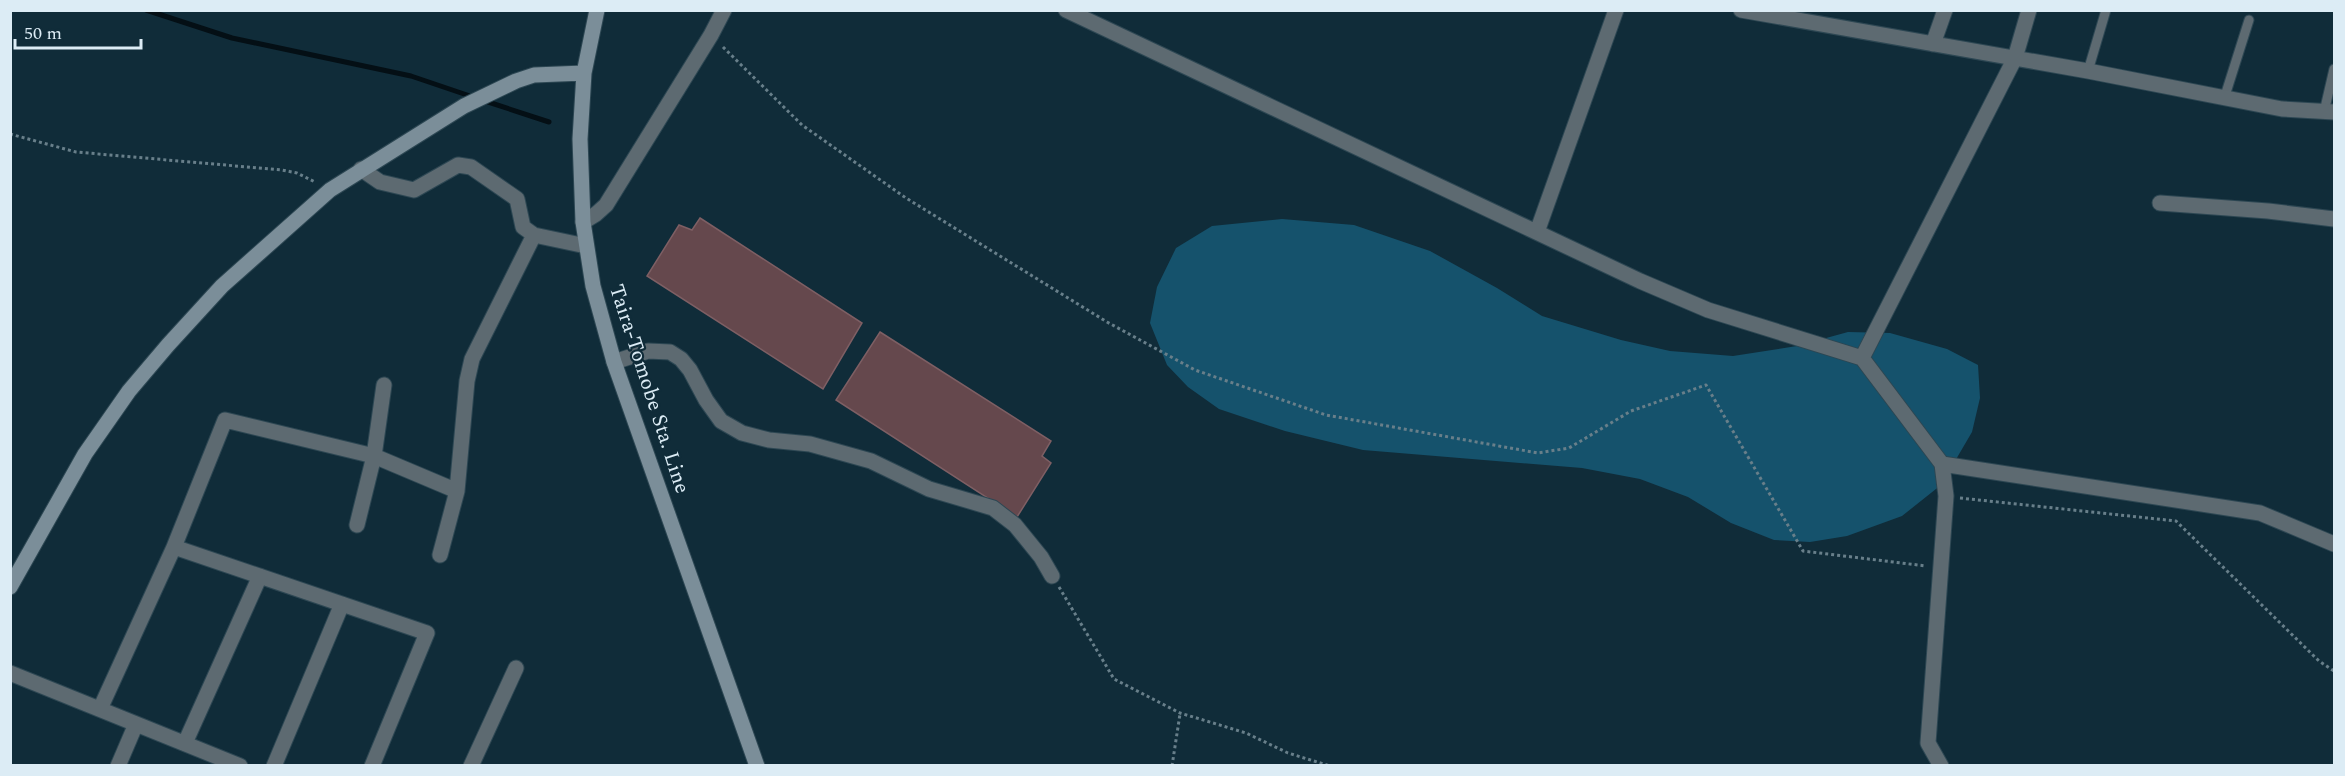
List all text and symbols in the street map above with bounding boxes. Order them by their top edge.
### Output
scale bar [15,12,141,50]
text: 50 m [24,20,62,47]
street label: Taira-Tomobe Sta. Line [600,280,698,498]

